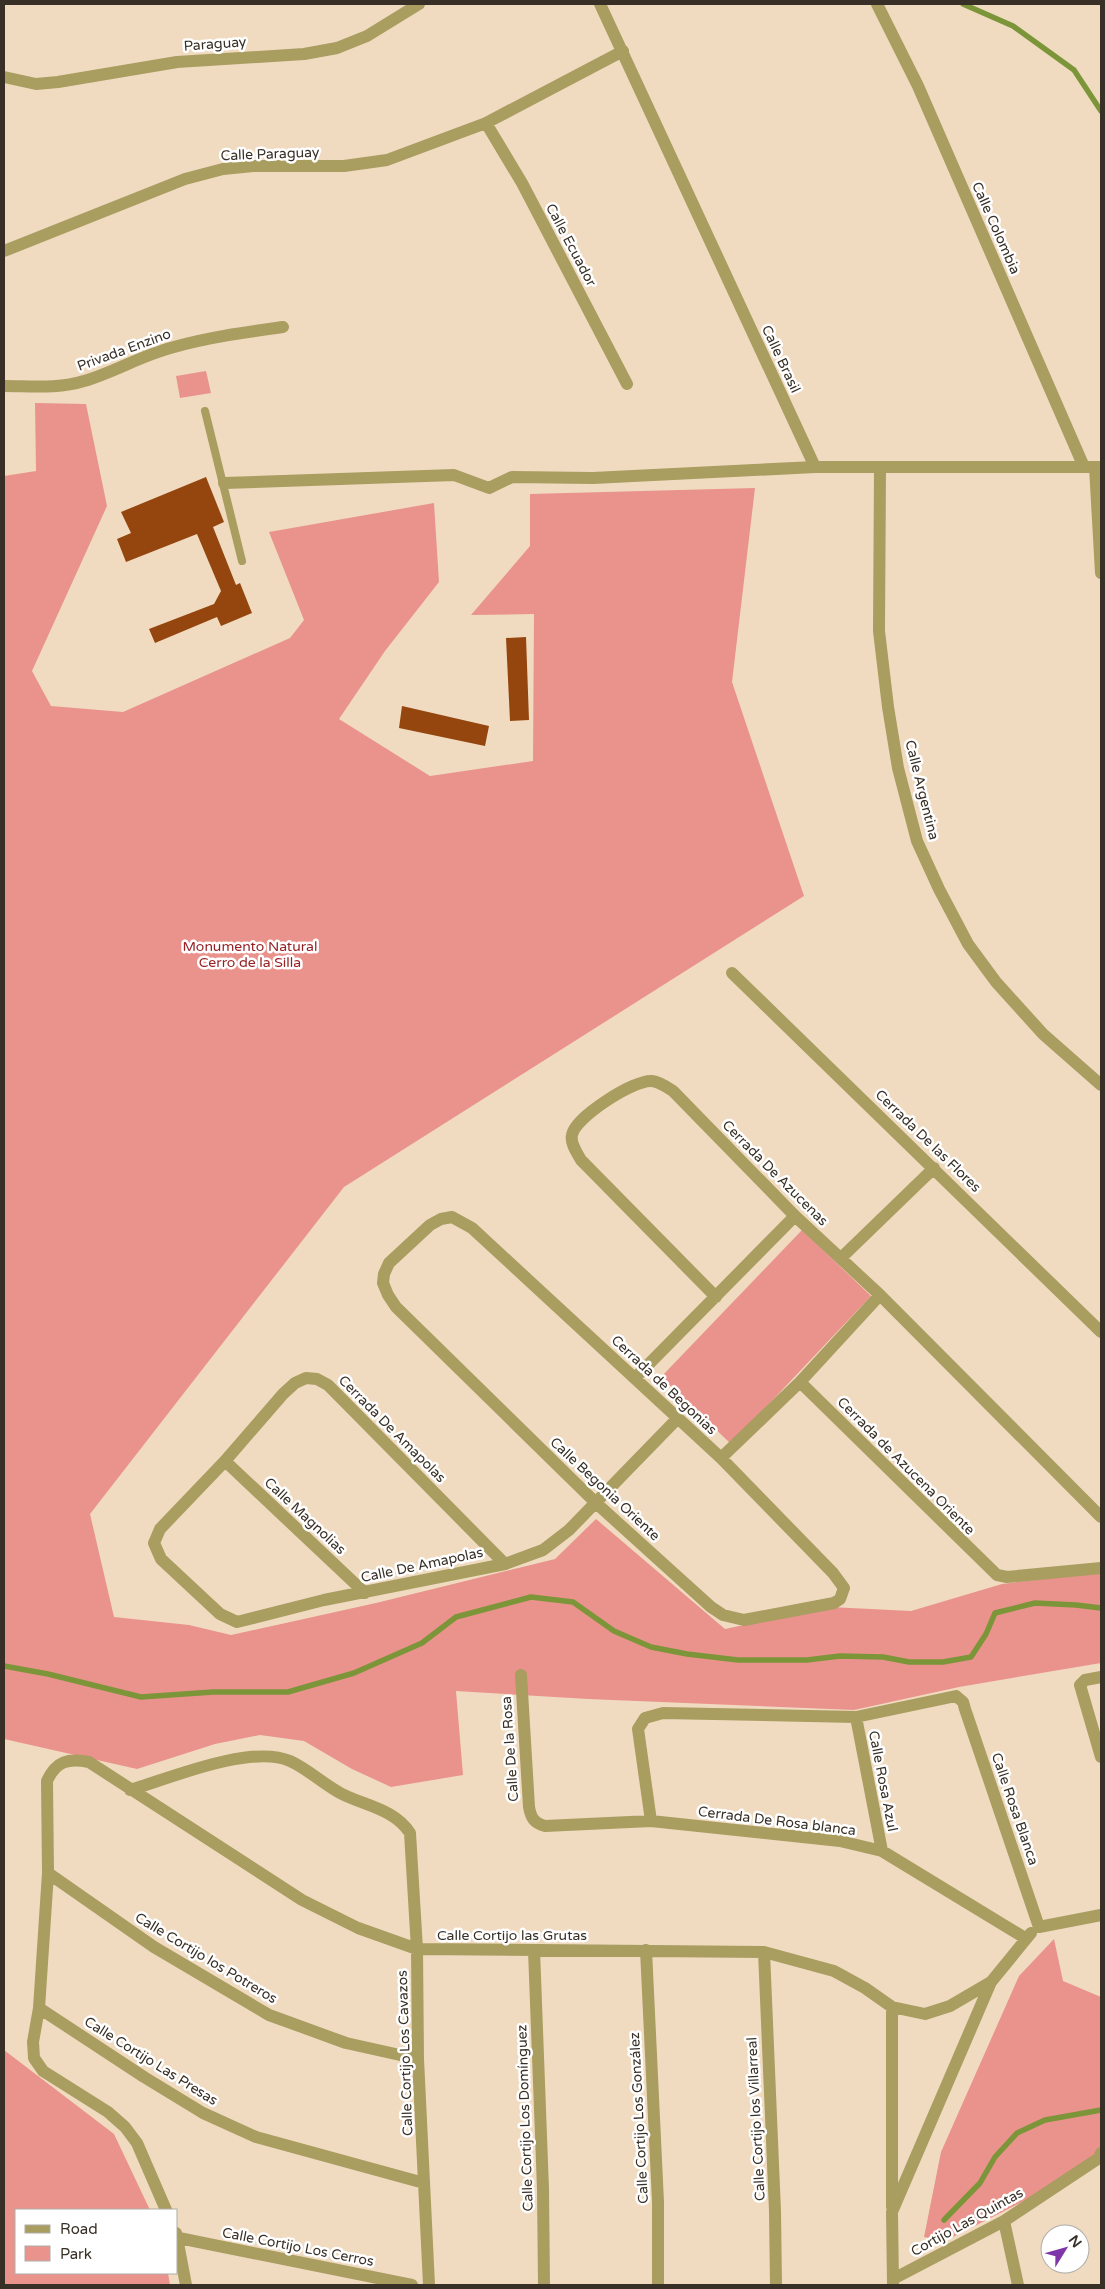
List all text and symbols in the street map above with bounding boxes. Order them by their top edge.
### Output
street label: Paraguay [183,33,247,55]
street label: Calle Paraguay [220,144,320,164]
street label: Calle Colombia [968,179,1024,277]
street label: Calle Ecuador [542,201,600,290]
street label: Calle Brasil [758,322,804,396]
street label: Privada Enzino [75,325,173,375]
street label: Calle Argentina [901,738,943,842]
park label: Monumento Natural Cerro de la Silla [183,938,317,971]
street label: Cerrada De las Flores [872,1086,984,1196]
street label: Cerrada De Azucenas [719,1117,832,1230]
street label: Cerrada de Begonias [608,1332,721,1439]
street label: Cerrada De Amapolas [335,1372,449,1486]
street label: Cerrada de Azucena Oriente [834,1394,978,1538]
street label: Calle Begonia Oriente [547,1434,664,1544]
street label: Calle Magnolias [261,1474,349,1558]
street label: Calle De Amapolas [359,1544,485,1586]
street label: Calle De la Rosa [498,1696,522,1802]
street label: Calle Rosa Azul [865,1729,901,1833]
street label: Calle Rosa Blanca [988,1751,1042,1867]
street label: Cerrada De Rosa blanca [697,1803,857,1839]
street label: Calle Cortijo los Potreros [132,1909,280,2007]
street label: Calle Cortijo las Grutas [437,1927,587,1944]
street label: Calle Cortijo Los Cavazos [394,1970,416,2136]
street label: Calle Cortijo Las Presas [81,2013,221,2109]
street label: Calle Cortijo Los Domínguez [513,2024,537,2212]
street label: Calle Cortijo Los González [626,2032,652,2204]
street label: Calle Cortijo los Villarreal [743,2037,769,2201]
street label: Cortijo Las Quintas [908,2184,1026,2260]
legend [15,2209,178,2274]
text: Road [60,2220,98,2238]
street label: Calle Cortijo Los Cerros [221,2224,376,2270]
north arrow [1040,2224,1090,2274]
text: N [1065,2232,1085,2251]
text: Park [60,2245,92,2263]

